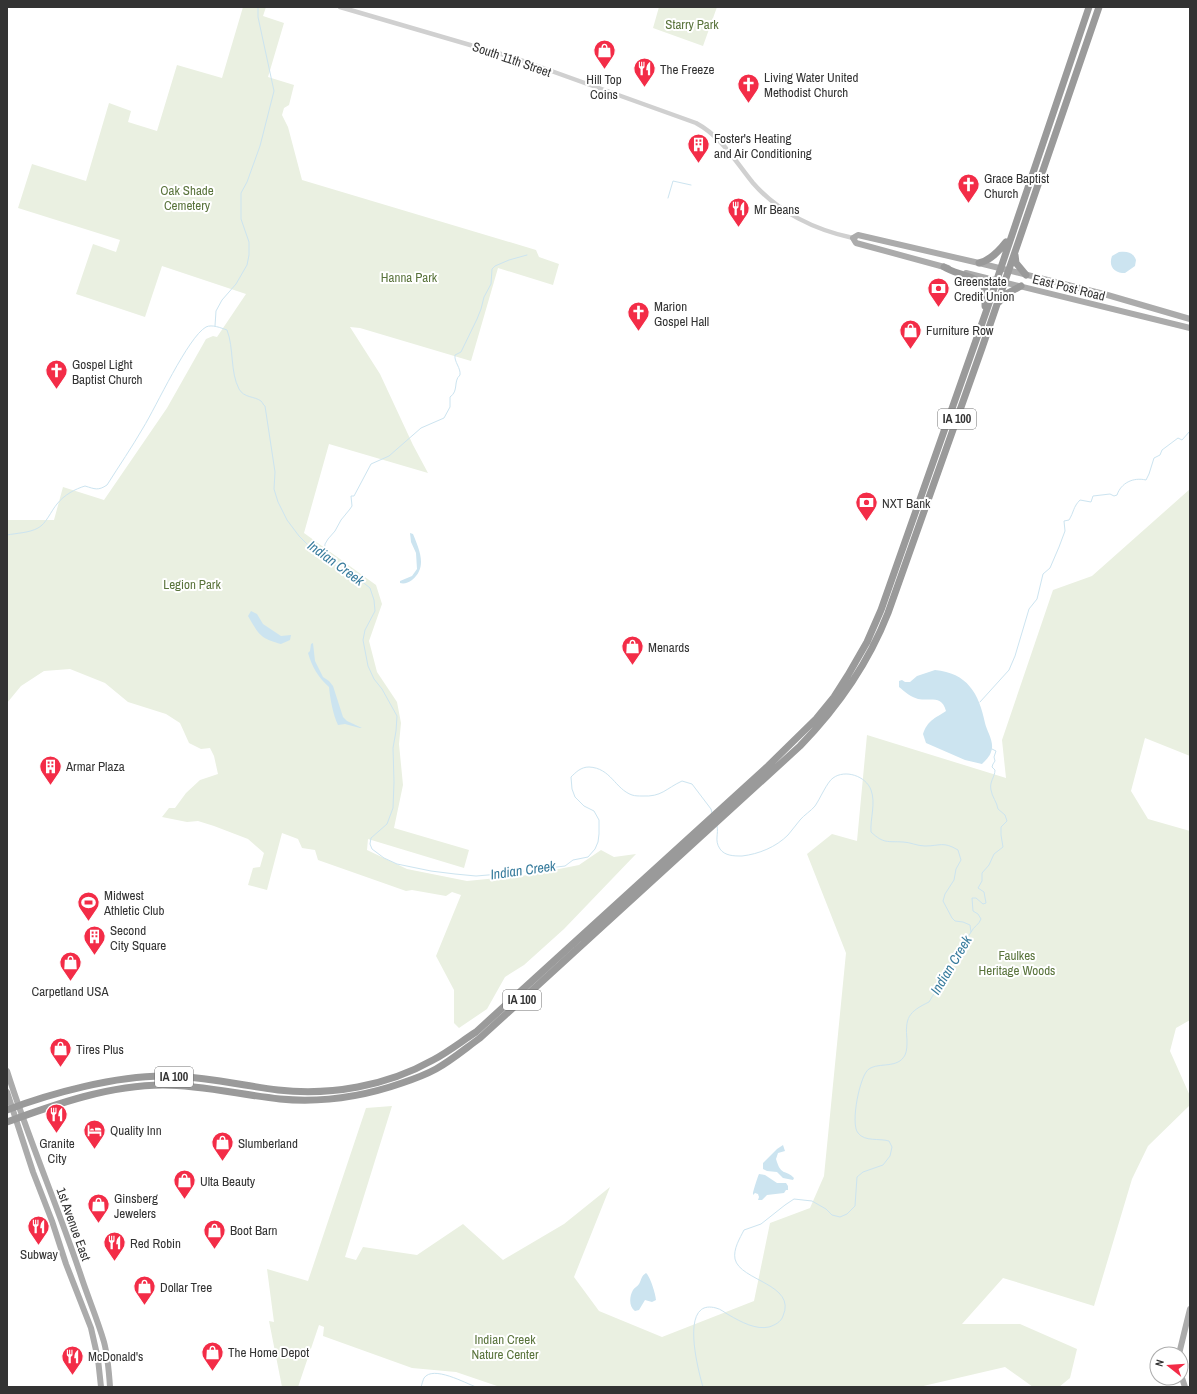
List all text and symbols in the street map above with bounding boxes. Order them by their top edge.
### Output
park label: Starry Park [665,16,719,33]
street label: South 11th Street [470,38,553,81]
shop icon: Hill Top Coins [591,38,617,71]
restaurant icon: The Freeze [632,56,658,89]
place label: The Freeze [660,61,715,78]
place label: Living Water United Methodist Church [764,69,858,101]
place label: Hill Top Coins [586,71,622,103]
church icon: Living Water United Methodist Church [735,71,761,104]
place label: Foster's Heating and Air Conditioning [714,130,812,162]
building icon: Foster's Heating and Air Conditioning [686,132,712,165]
place label: Grace Baptist Church [984,170,1049,202]
church icon: Grace Baptist Church [956,172,982,205]
park label: Oak Shade Cemetery [160,182,214,214]
restaurant icon: Mr Beans [726,196,752,229]
place label: Mr Beans [754,201,800,218]
park label: Hanna Park [381,269,438,286]
street label: East Post Road [1031,270,1107,305]
place label: Greenstate Credit Union [954,273,1015,305]
bank icon: Greenstate Credit Union [925,275,951,308]
place label: Marion Gospel Hall [654,298,709,330]
church icon: Marion Gospel Hall [626,300,652,333]
shop icon: Furniture Row [897,317,923,350]
place label: Furniture Row [926,322,994,339]
place label: Gospel Light Baptist Church [72,356,143,388]
church icon: Gospel Light Baptist Church [43,358,69,391]
road number: IA 100 [938,409,976,429]
bank icon: NXT Bank [854,490,880,523]
place label: NXT Bank [882,495,931,512]
water label: Indian Creek [304,536,369,590]
park label: Legion Park [163,576,221,593]
shop icon: Menards [620,634,646,667]
place label: Menards [648,639,689,656]
building icon: Armar Plaza [38,753,64,786]
place label: Armar Plaza [65,758,125,775]
water label: Indian Creek [489,856,558,883]
place label: Midwest Athletic Club [103,887,165,919]
sports icon: Midwest Athletic Club [75,889,101,922]
place label: Second City Square [110,922,166,954]
building icon: Second City Square [81,924,107,957]
water label: Indian Creek [926,931,976,998]
park label: Faulkes Heritage Woods [979,947,1055,979]
shop icon: Carpetland USA [57,950,83,983]
place label: Carpetland USA [31,983,109,1000]
road number: IA 100 [503,990,541,1010]
shop icon: Tires Plus [47,1036,73,1069]
place label: Tires Plus [76,1041,124,1058]
road number: IA 100 [155,1067,193,1087]
restaurant icon: Granite City [44,1102,70,1135]
hotel icon: Quality Inn [81,1117,107,1150]
place label: Quality Inn [110,1122,162,1139]
shop icon: Slumberland [209,1130,235,1163]
place label: Granite City [39,1135,75,1167]
place label: Slumberland [238,1135,298,1152]
shop icon: Ulta Beauty [171,1168,197,1201]
place label: Ulta Beauty [200,1173,256,1190]
street label: 1st Avenue East [52,1185,95,1263]
place label: Ginsberg Jewelers [114,1190,158,1222]
shop icon: Ginsberg Jewelers [86,1192,112,1225]
restaurant icon: Subway [26,1213,52,1246]
shop icon: Boot Barn [201,1217,227,1250]
place label: Boot Barn [230,1222,277,1239]
restaurant icon: Red Robin [102,1230,128,1263]
place label: Red Robin [130,1235,181,1252]
place label: Subway [20,1246,59,1263]
shop icon: Dollar Tree [131,1274,157,1307]
place label: Dollar Tree [160,1279,212,1296]
park label: Indian Creek Nature Center [472,1331,539,1363]
shop icon: The Home Depot [199,1339,225,1372]
restaurant icon: McDonald's [59,1343,85,1376]
place label: The Home Depot [228,1344,309,1361]
north arrow [1149,1346,1189,1386]
place label: McDonald's [88,1348,143,1365]
text: N [1152,1358,1167,1368]

